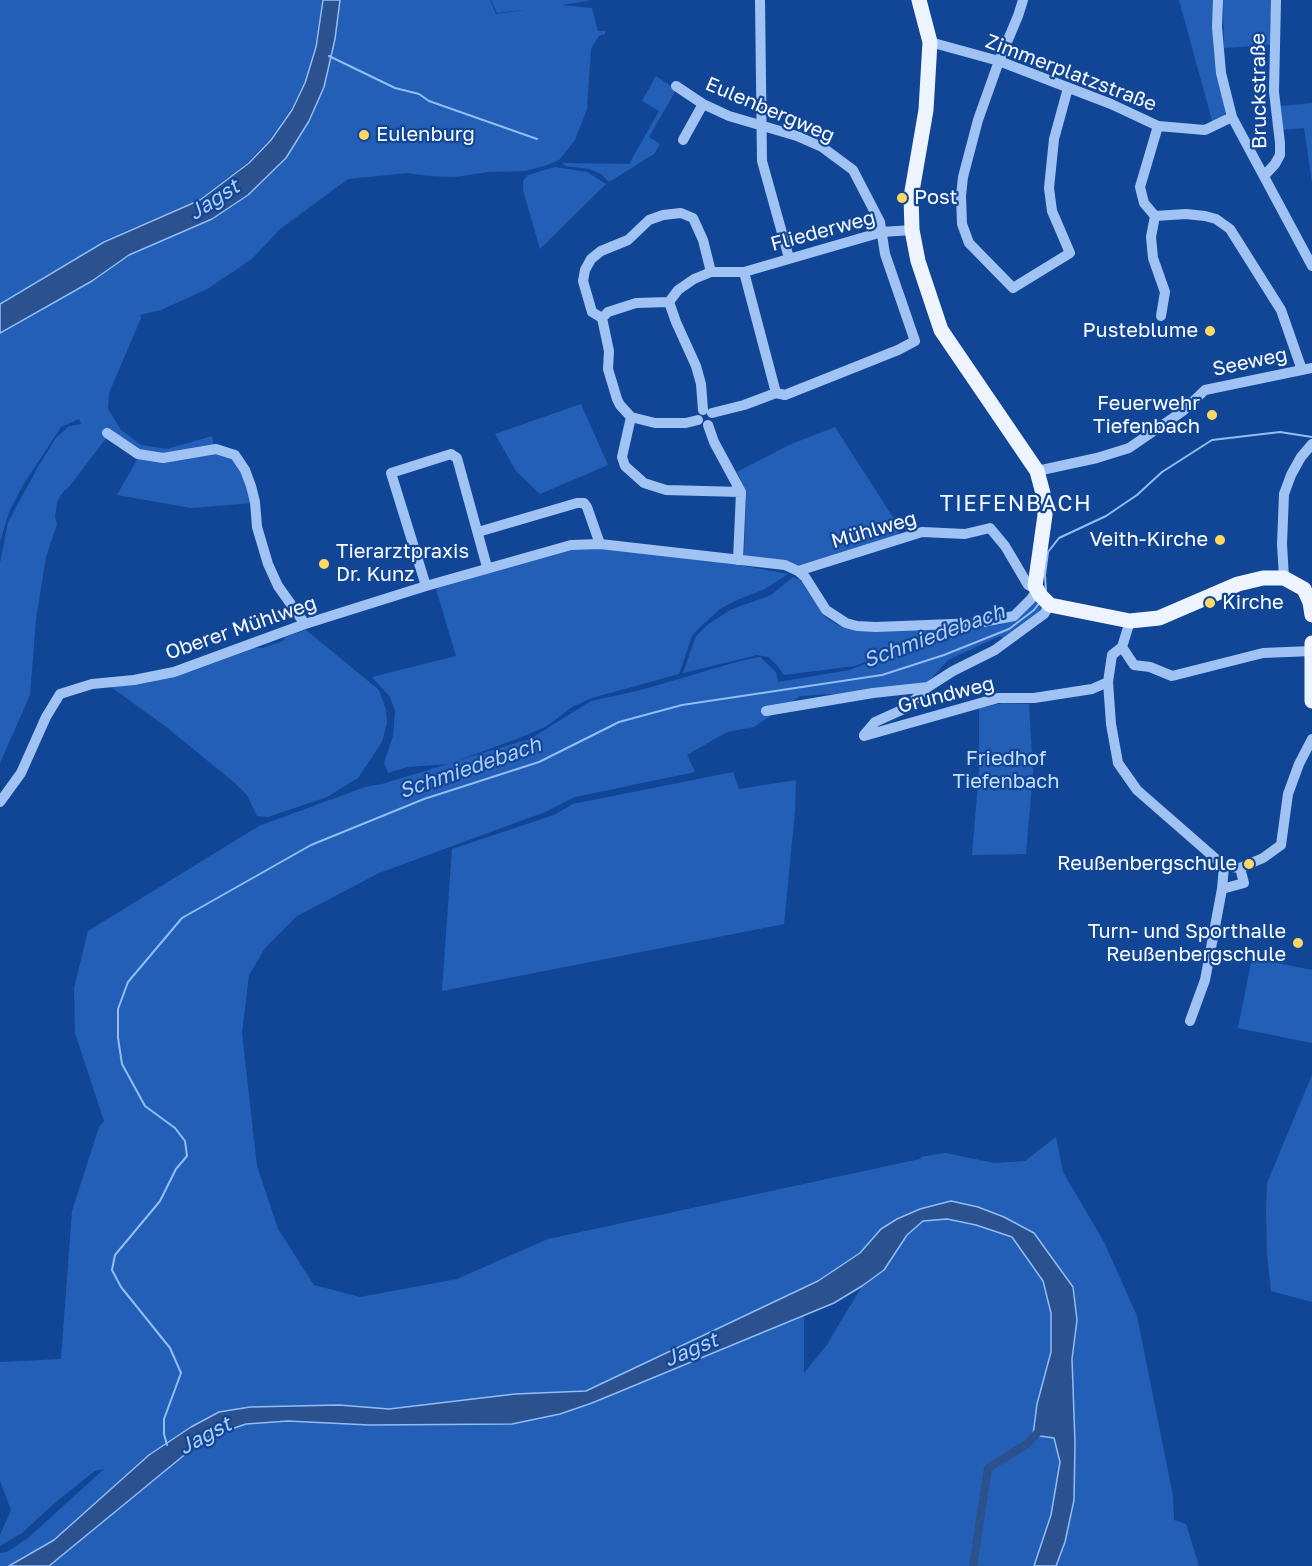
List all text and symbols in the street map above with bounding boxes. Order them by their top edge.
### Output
street label: Zimmerplatzstraße [982,29,1160,117]
street label: Bruckstraße [1246,33,1272,149]
street label: Eulenbergweg [702,72,838,148]
place label: Eulenburg [376,123,475,147]
marker: Eulenburg [357,128,371,142]
water label: Jagst [184,174,244,226]
place label: Post [914,186,957,210]
marker: Post [895,191,909,205]
street label: Fliederweg [768,206,878,256]
place label: Pusteblume [1083,319,1198,343]
marker: Pusteblume [1203,324,1217,338]
street label: Seeweg [1210,342,1290,382]
place label: Feuerwehr Tiefenbach [1093,392,1200,439]
marker: Feuerwehr Tiefenbach [1205,408,1219,422]
district label: TIEFENBACH [940,491,1092,517]
street label: Mühlweg [829,506,919,554]
place label: Veith-Kirche [1089,528,1208,552]
marker: Veith-Kirche [1213,533,1227,547]
place label: Tierarztpraxis Dr. Kunz [336,540,469,587]
marker: Tierarztpraxis Dr. Kunz [317,557,331,571]
street label: Oberer Mühlweg [162,591,320,665]
place label: Kirche [1222,591,1284,615]
marker: Kirche [1203,596,1217,610]
water label: Schmiedebach [860,599,1008,673]
street label: Grundweg [895,671,997,719]
water label: Schmiedebach [396,732,544,804]
park label: Friedhof Tiefenbach [953,747,1059,794]
place label: Reußenbergschule [1057,852,1237,876]
marker: Reußenbergschule [1242,857,1256,871]
place label: Turn- und Sporthalle Reußenbergschule [1088,920,1286,967]
marker: Turn- und Sporthalle Reußenbergschule [1291,936,1305,950]
water label: Jagst [660,1327,722,1373]
water label: Jagst [174,1412,236,1460]

